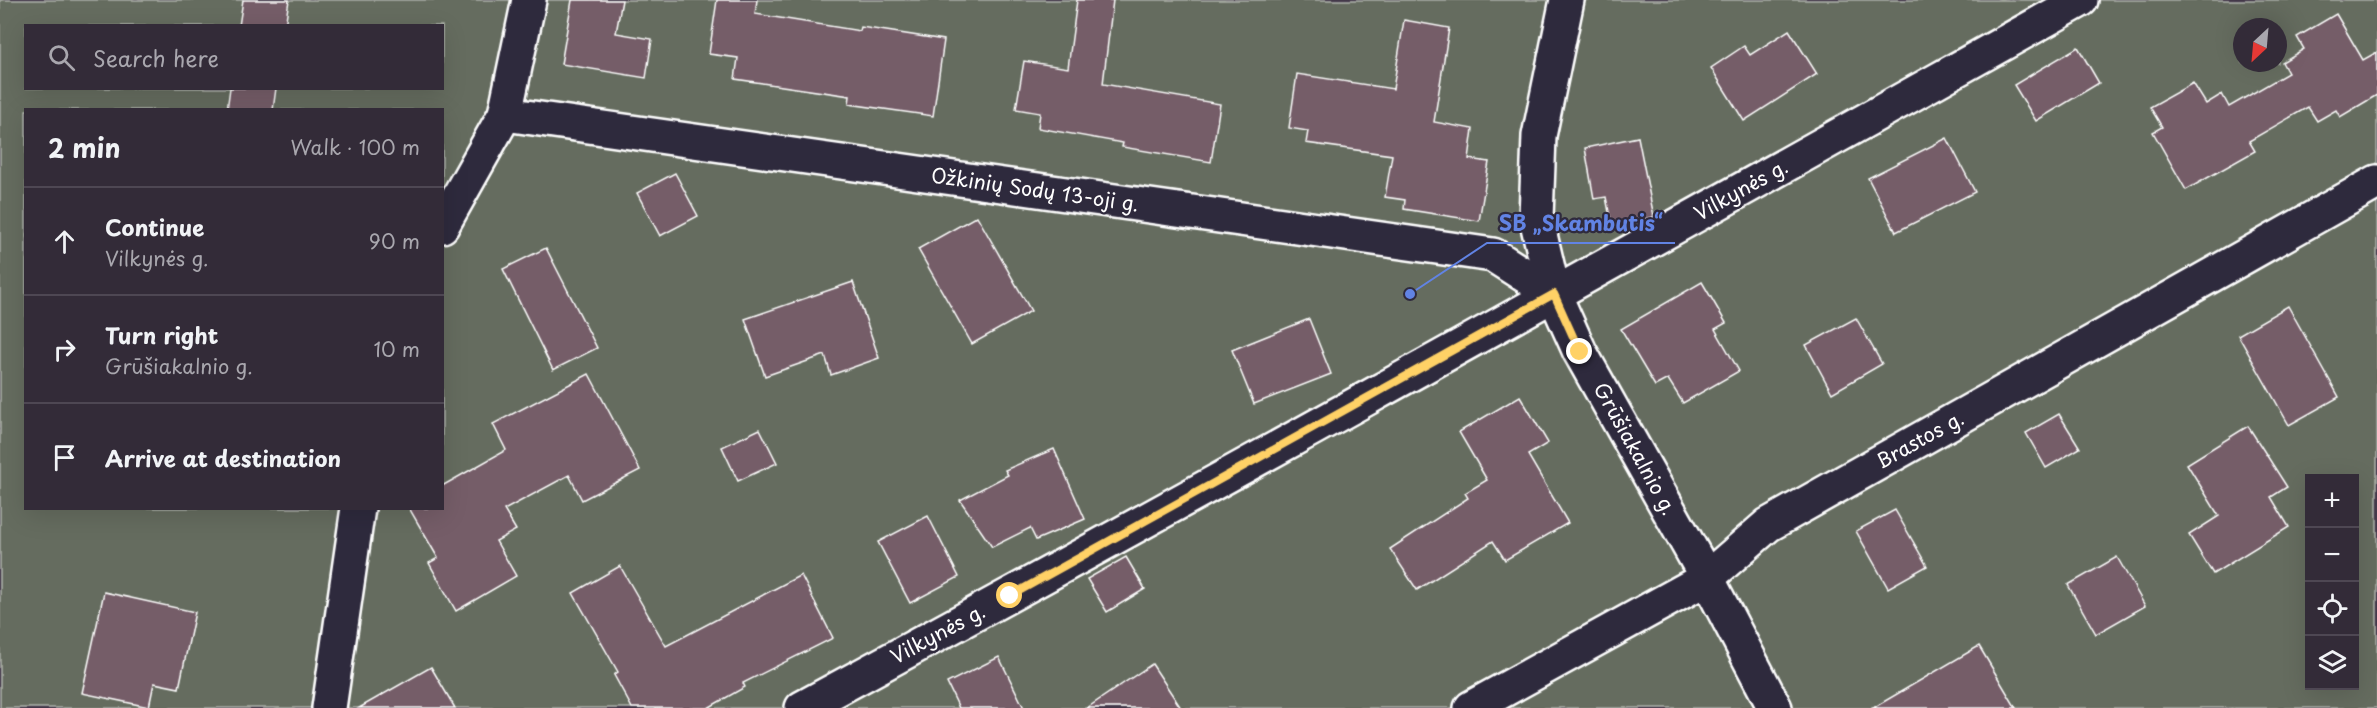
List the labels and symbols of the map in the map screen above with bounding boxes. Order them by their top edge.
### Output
north arrow [2233,18,2287,72]
street label: Vilkynės g. [1688,151,1793,227]
street label: Ožkinių Sodų 13-oji g. [929,160,1141,218]
callout: SB „Skambutis“ [1487,204,1675,243]
text: SB „Skambutis“ [1499,206,1663,238]
route end [1566,338,1592,364]
street label: Grūšiakalnio g. [1587,377,1685,520]
street label: Brastos g. [1870,403,1969,476]
route start [996,582,1022,608]
street label: Vilkynės g. [885,596,990,671]

